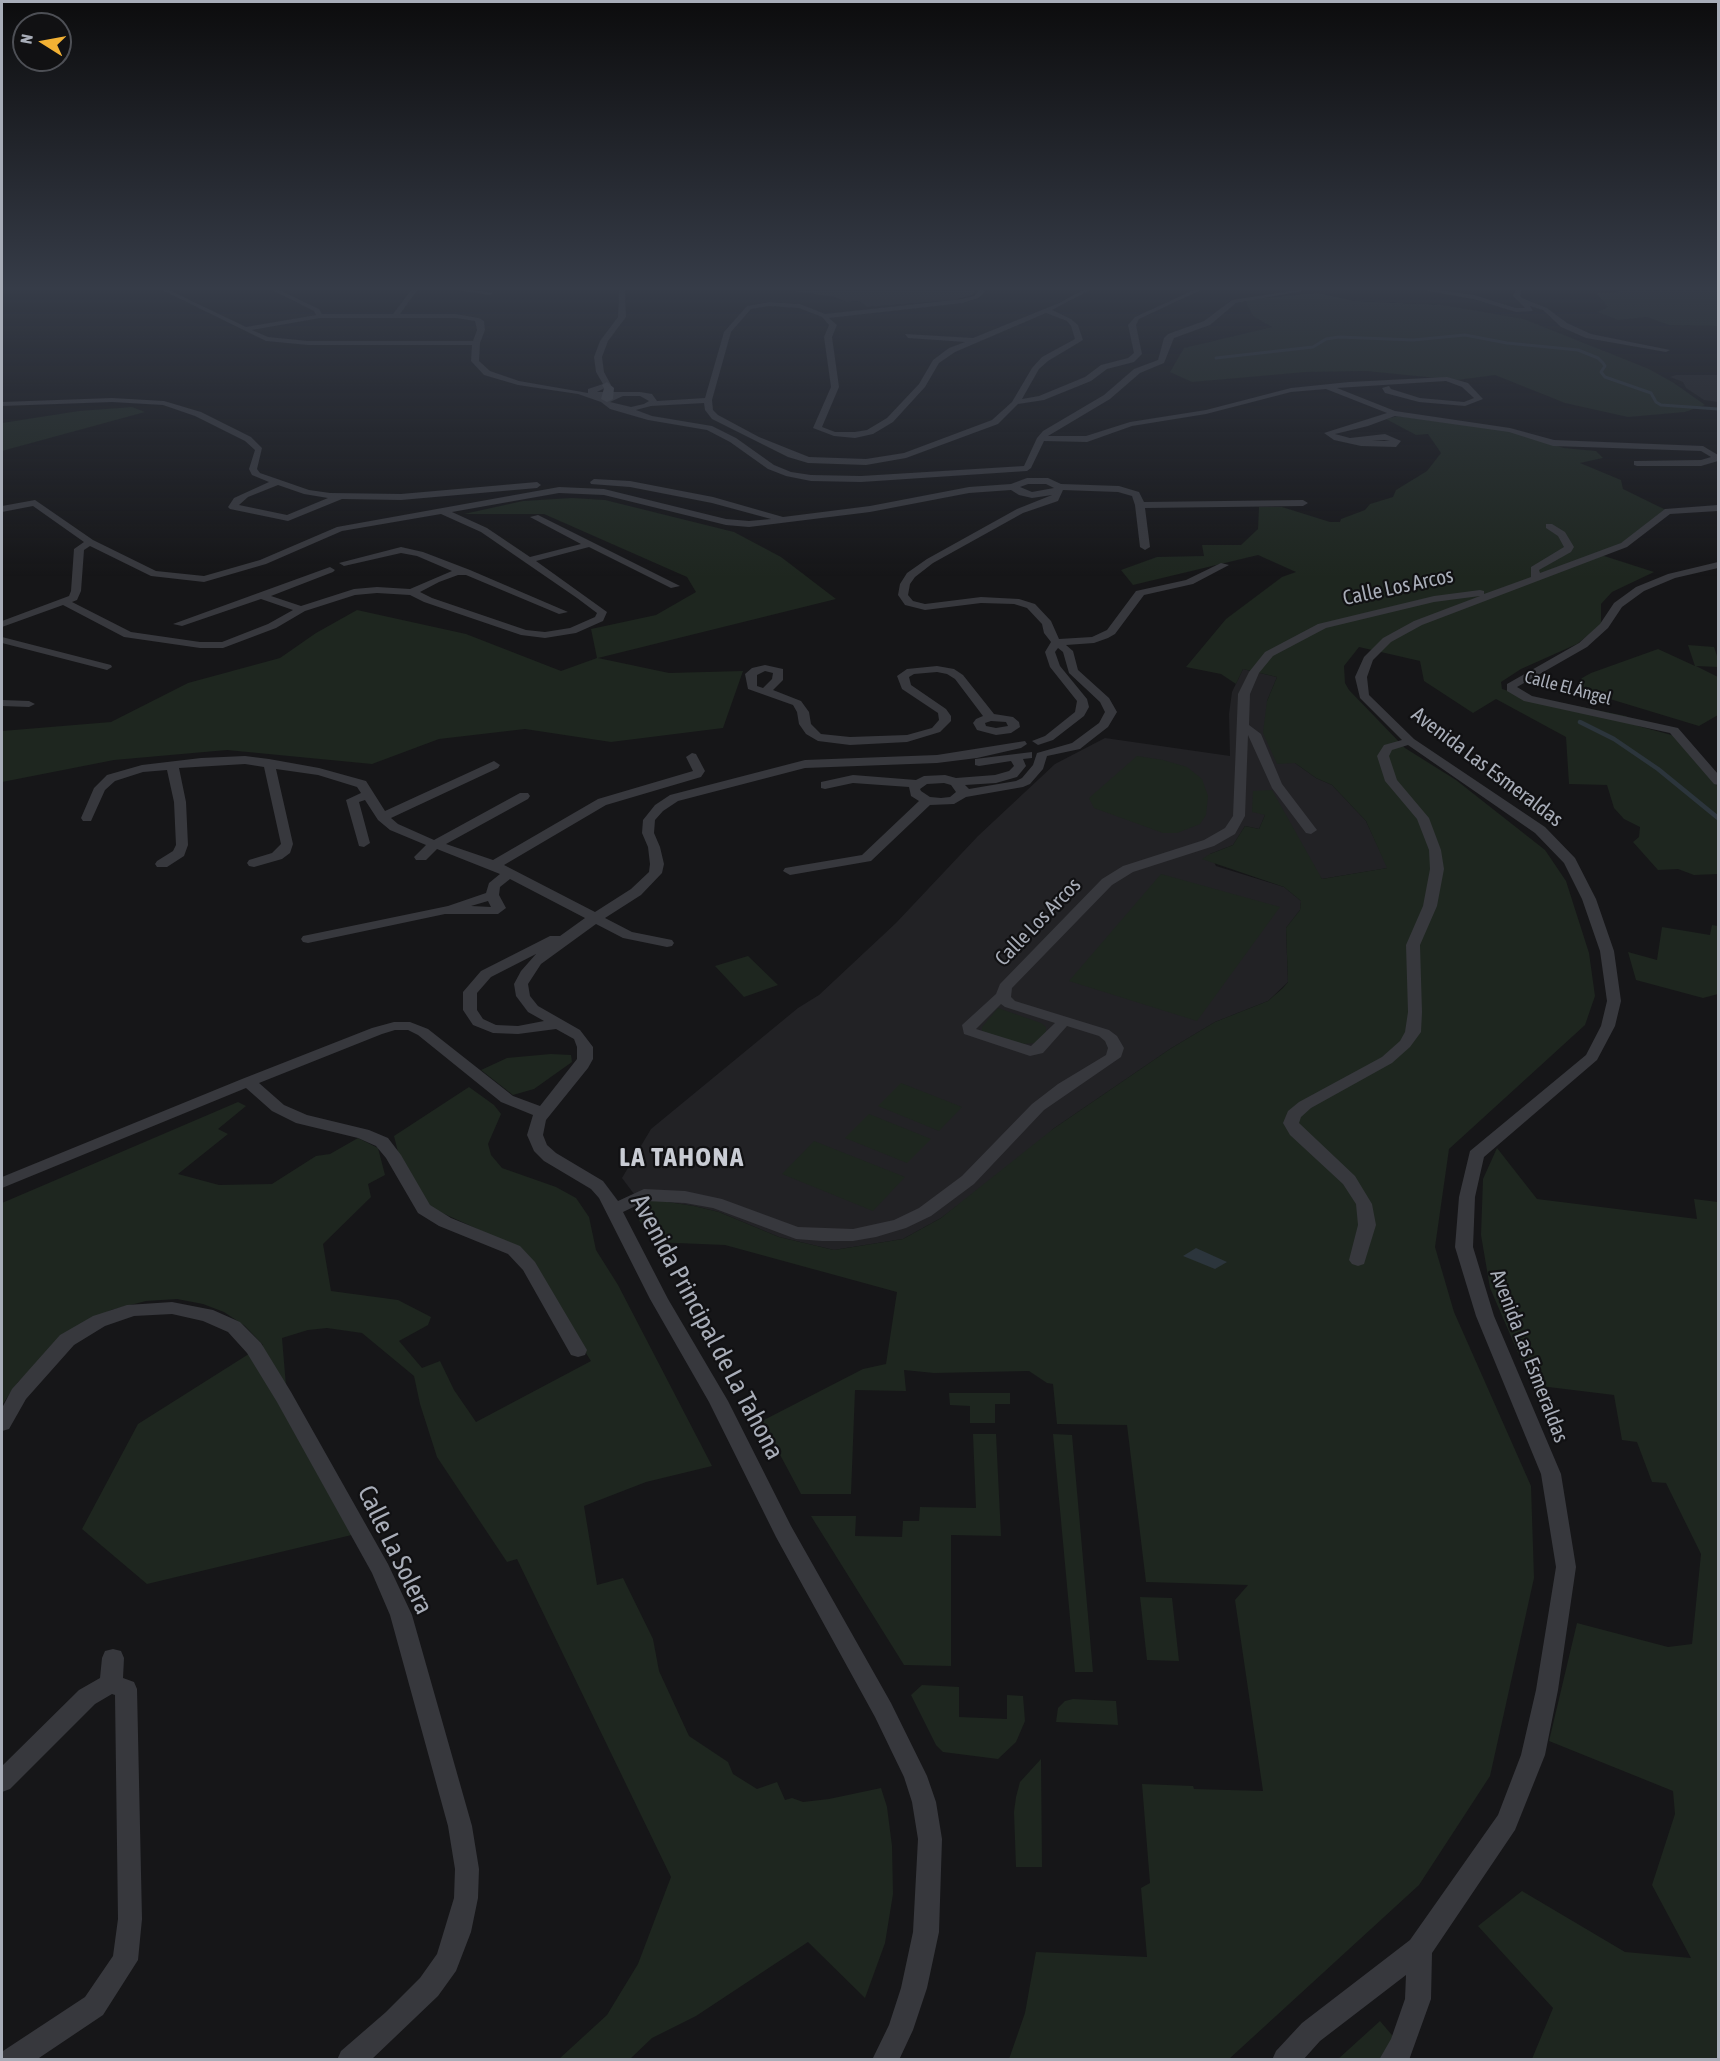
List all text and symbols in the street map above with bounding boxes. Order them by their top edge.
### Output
north arrow [12,12,72,72]
text: N [17,33,36,45]
street label: Calle Los Arcos [1340,563,1456,611]
street label: Calle El Ángel [1522,666,1614,710]
street label: Avenida Las Esmeraldas [1406,702,1568,832]
street label: Calle Los Arcos [990,873,1086,971]
district label: LA TAHONA [619,1141,745,1173]
street label: Avenida Principal de La Tahona [624,1189,790,1465]
street label: Avenida Las Esmeraldas [1484,1266,1574,1446]
street label: Calle La Solera [350,1481,440,1619]

